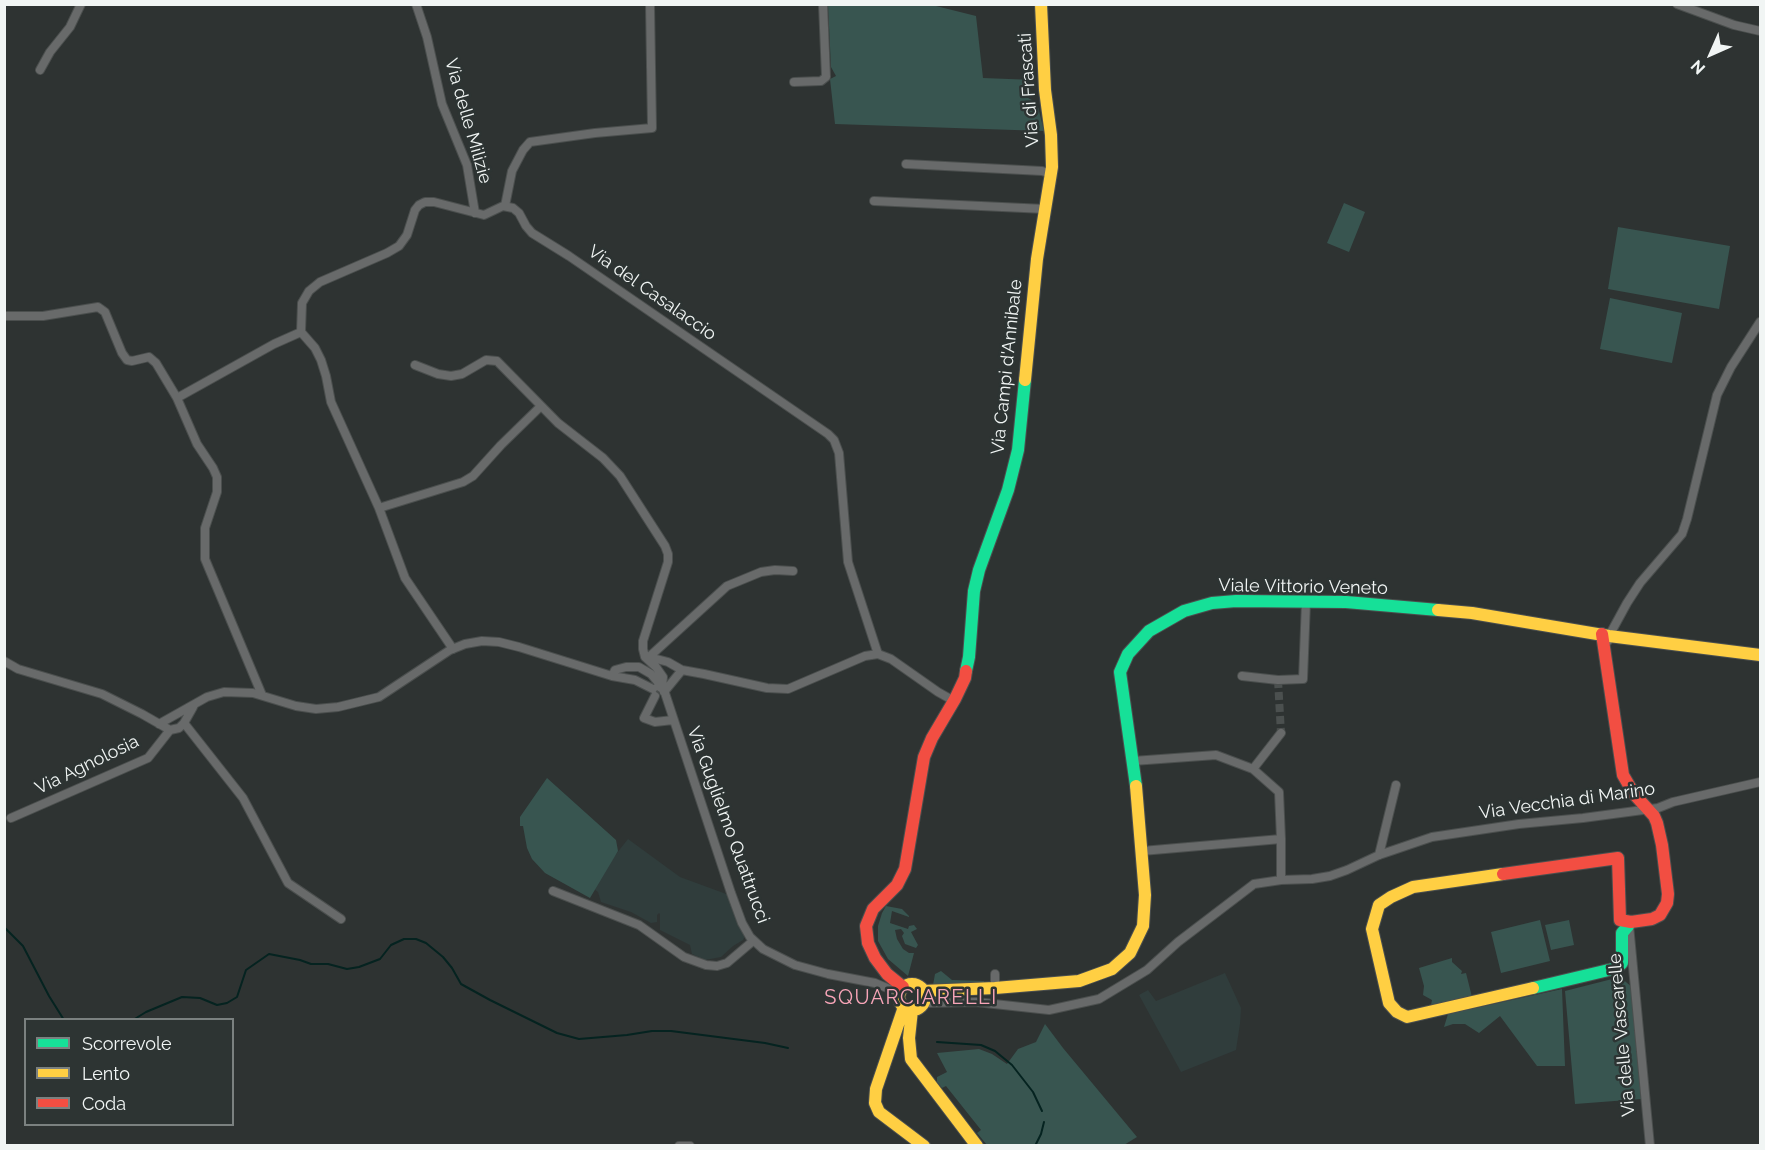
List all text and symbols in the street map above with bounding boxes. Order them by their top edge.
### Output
north arrow [1681,24,1741,84]
street label: Via di Frascati [1014,32,1044,148]
street label: Via delle Milizie [440,56,496,186]
text: N [1687,56,1709,78]
street label: Via del Casalaccio [584,241,720,345]
street label: Via Campi d'Annibale [987,278,1027,456]
street label: Viale Vittorio Veneto [1218,575,1388,599]
street label: Via Guglielmo Quattrucci [682,724,774,926]
street label: Via Agnolosia [32,731,142,799]
street label: Via Vecchia di Marino [1478,778,1656,824]
street label: Via delle Vascarelle [1604,953,1640,1117]
district label: SQUARCIARELLI [824,986,998,1010]
legend [24,1018,234,1126]
text: Scorrevole [82,1033,172,1054]
text: Lento [82,1063,130,1084]
text: Coda [82,1093,126,1114]

